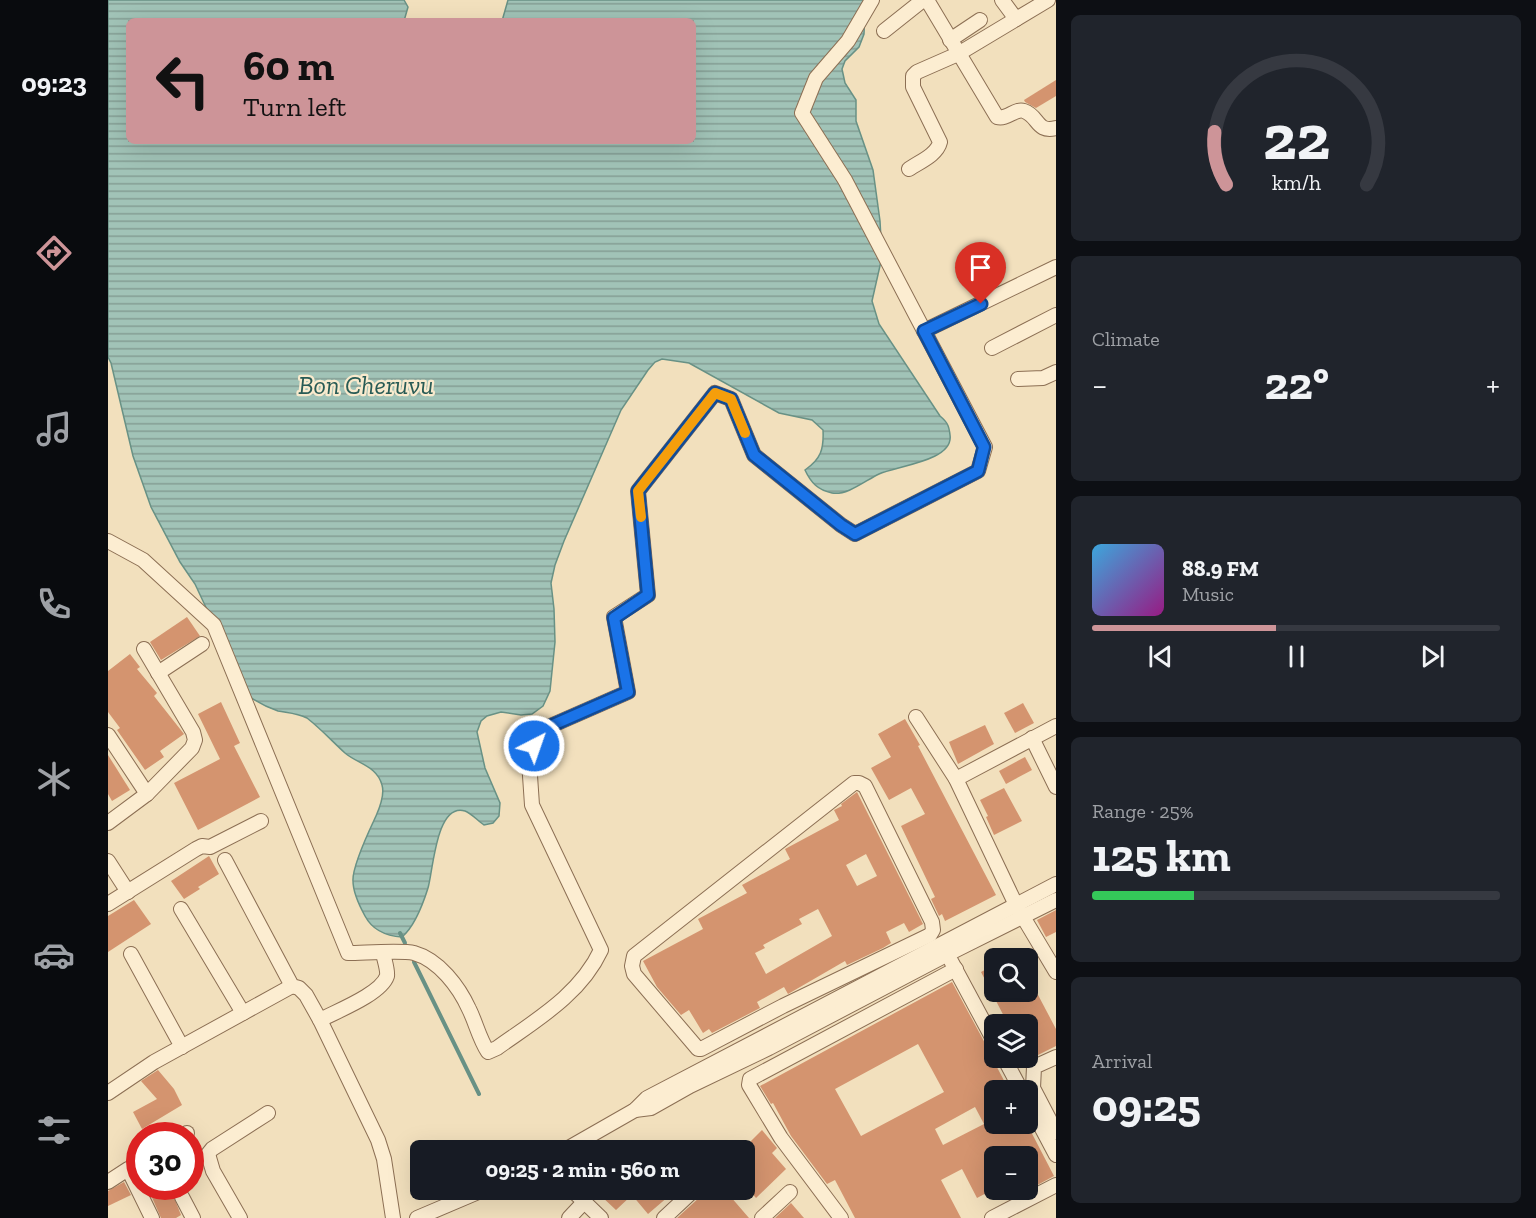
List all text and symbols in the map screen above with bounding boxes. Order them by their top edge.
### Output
text: 60 m [243,40,334,91]
icon: left [144,42,222,120]
text: 09:23 [21,67,87,99]
text: Turn left [243,91,346,123]
text: 22 [1262,100,1330,175]
text: km/h [1272,170,1320,195]
icon: directions [33,232,75,274]
pin [955,242,1006,304]
icon: arrive [964,251,997,284]
text: Climate [1092,327,1160,351]
text: 22° [1264,357,1329,411]
text: − [1092,365,1107,404]
text: + [1486,365,1500,404]
water label: Bon Cheruvu [298,369,434,401]
icon: music [33,408,75,450]
text: 88.9 FM [1182,555,1259,582]
text: Music [1182,582,1234,606]
icon: phone [33,583,75,625]
icon: previous [1144,640,1177,673]
icon: pause [1280,640,1313,673]
icon: next [1416,640,1449,673]
position arrow [502,714,566,778]
icon: climate [33,758,75,800]
text: Range · 25% [1092,799,1194,823]
text: 125 km [1092,829,1231,883]
icon: car [33,934,75,976]
map controls [984,948,1038,1200]
button: search [984,948,1038,1002]
button: layers [984,1014,1038,1068]
text: Arrival [1092,1049,1152,1073]
text: 09:25 [1092,1079,1201,1133]
button: + [984,1080,1038,1134]
icon: filters [33,1109,75,1151]
speed limit sign: 30 [126,1122,204,1200]
button: − [984,1146,1038,1200]
text: 09:25 · 2 min · 560 m [486,1156,679,1183]

